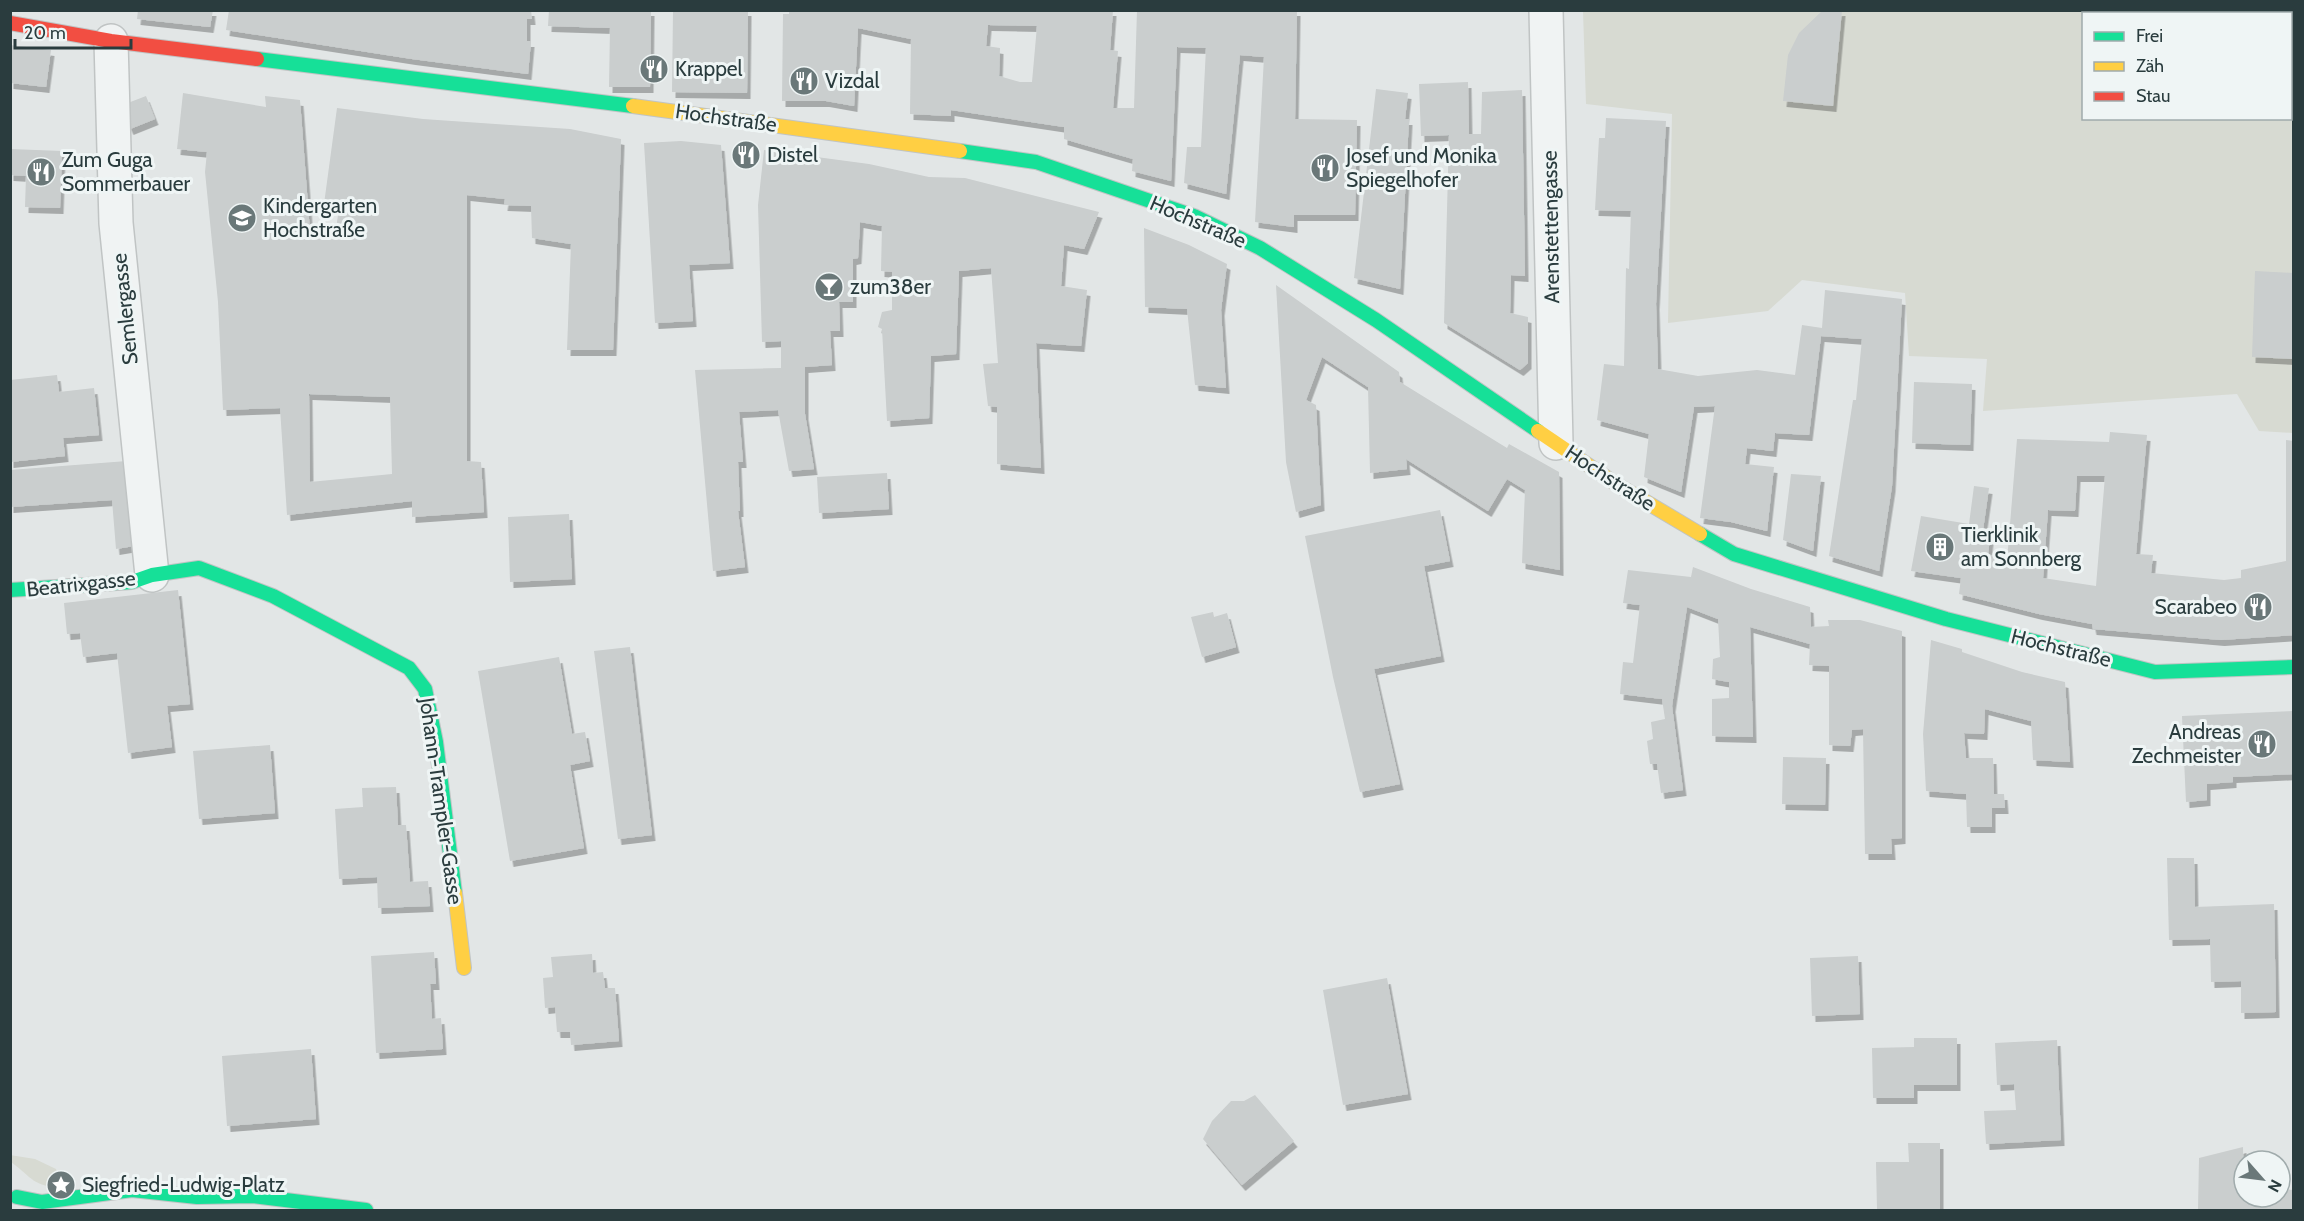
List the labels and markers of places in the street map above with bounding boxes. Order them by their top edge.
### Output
restaurant icon: Krappel [638,53,670,85]
place label: Krappel [675,56,743,81]
restaurant icon: Vizdal [788,65,820,97]
place label: Vizdal [825,68,880,93]
restaurant icon: Distel [730,139,762,171]
place label: Distel [767,142,818,167]
place label: Josef und Monika Spiegelhofer [1345,143,1497,192]
place label: Zum Guga Sommerbauer [62,147,191,196]
restaurant icon: Josef und Monika Spiegelhofer [1309,152,1341,184]
restaurant icon: Zum Guga Sommerbauer [25,156,57,188]
place label: Kindergarten Hochstraße [263,193,377,242]
school or university icon: Kindergarten Hochstraße [226,202,258,234]
bar icon: zum38er [813,271,845,303]
place label: zum38er [850,274,931,299]
place label: Tierklinik am Sonnberg [1961,522,2081,571]
building icon: Tierklinik am Sonnberg [1924,531,1956,563]
restaurant icon: Scarabeo [2242,591,2274,623]
place label: Scarabeo [2155,594,2237,619]
place label: Andreas Zechmeister [2132,719,2241,768]
restaurant icon: Andreas Zechmeister [2246,728,2278,760]
place icon: Siegfried-Ludwig-Platz [45,1169,77,1201]
place label: Siegfried-Ludwig-Platz [82,1172,285,1197]

